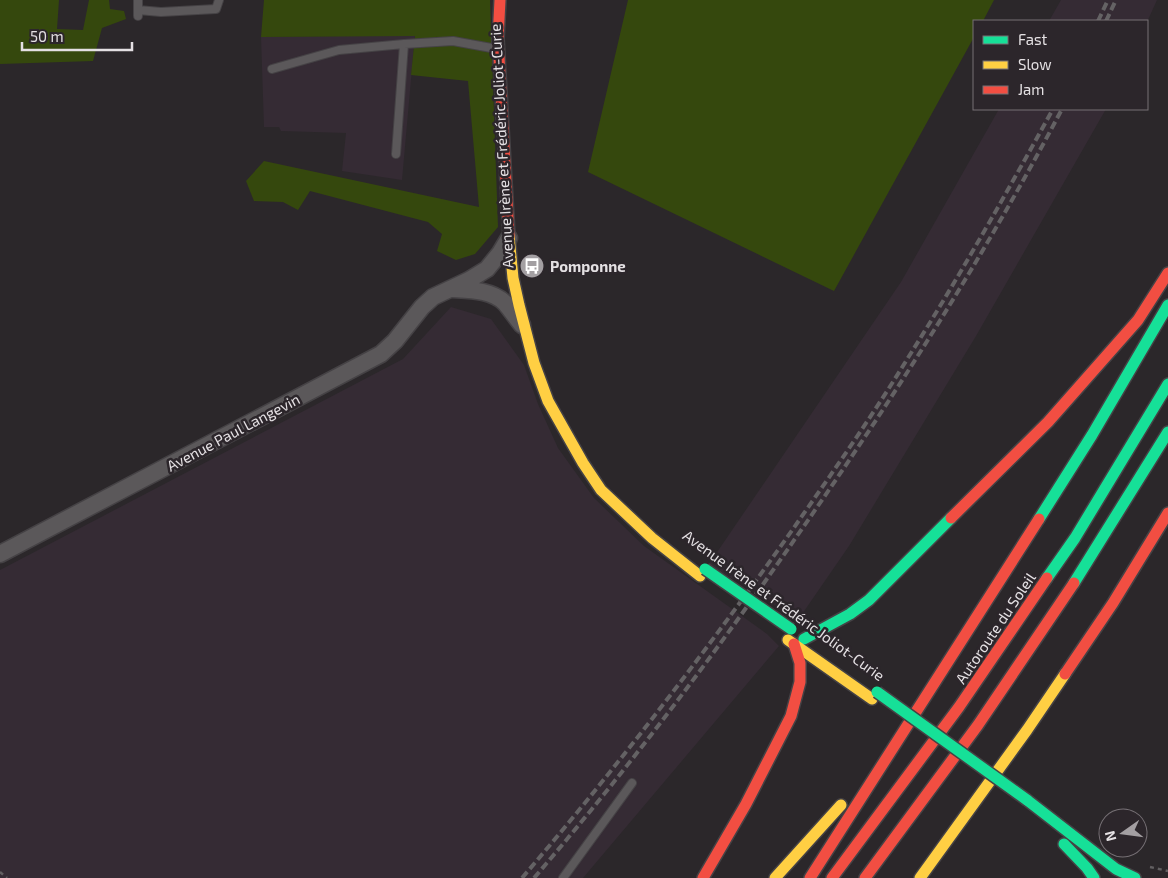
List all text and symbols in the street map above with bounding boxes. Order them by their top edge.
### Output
scale bar [22,20,132,52]
legend [973,20,1148,110]
street label: Avenue Irène et Frédéric Joliot-Curie [486,23,516,269]
text: 50 m [30,27,64,45]
text: Fast [1018,30,1048,48]
text: Slow [1018,55,1052,73]
text: Jam [1018,80,1044,98]
bus stop icon: Pomponne [519,253,545,279]
place label: Pomponne [550,257,626,275]
street label: Avenue Paul Langevin [163,389,303,475]
street label: Avenue Irène et Frédéric Joliot-Curie [680,526,888,684]
street label: Autoroute du Soleil [951,569,1039,687]
north arrow [1098,808,1148,858]
text: N [1100,829,1119,843]

